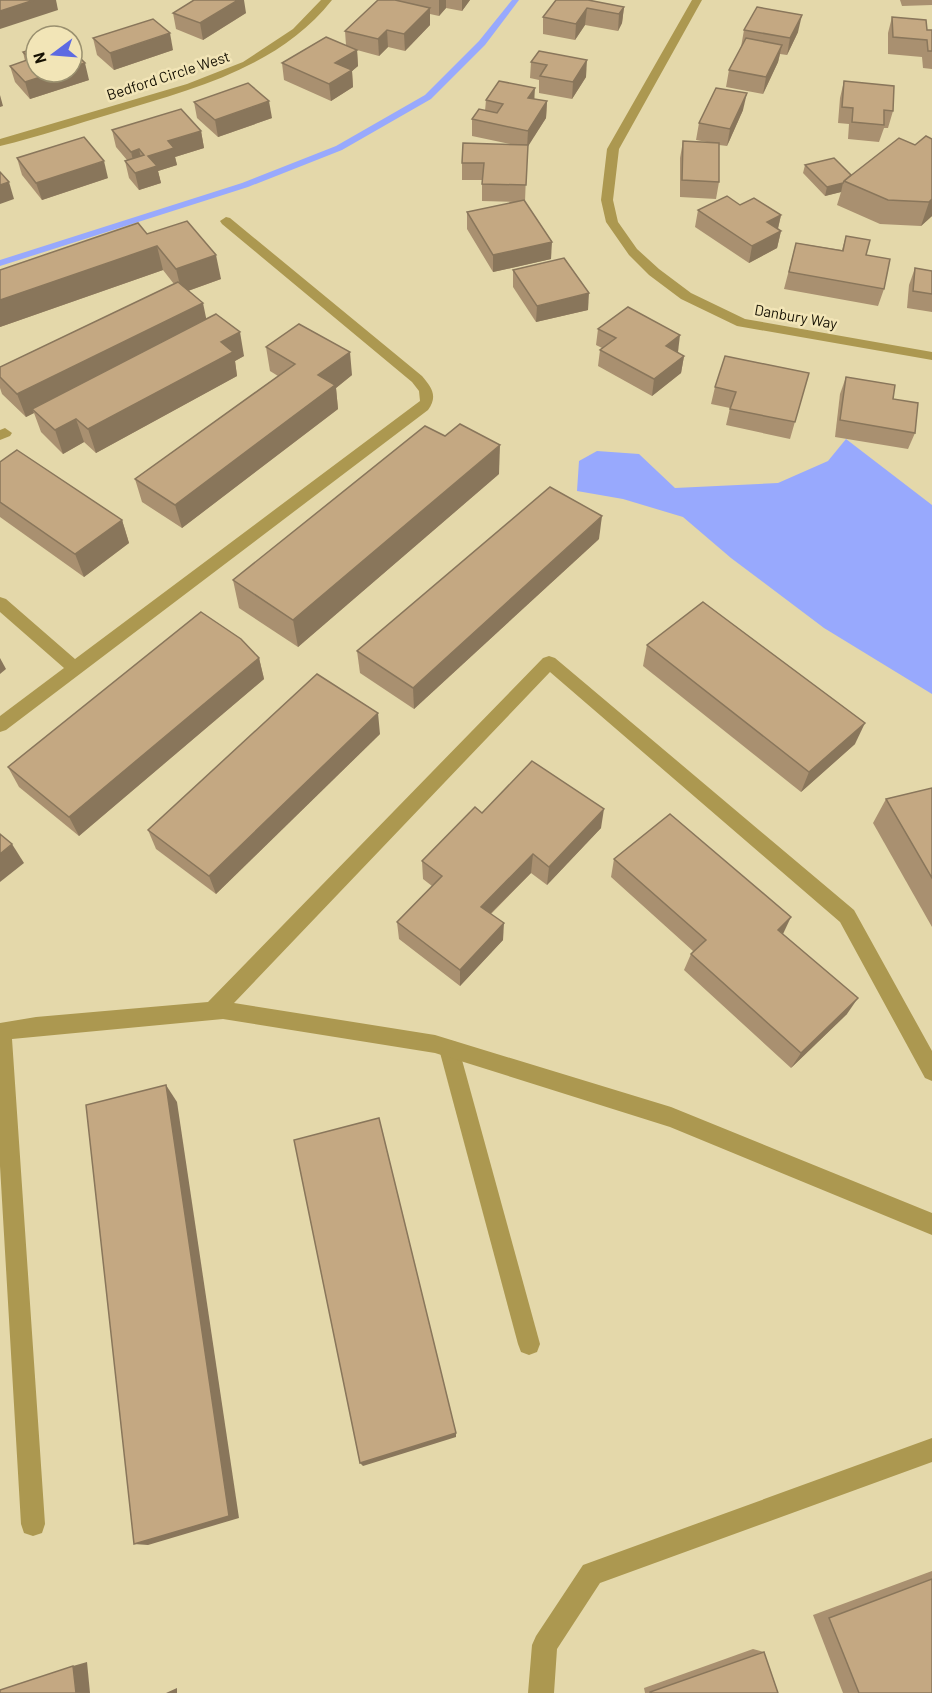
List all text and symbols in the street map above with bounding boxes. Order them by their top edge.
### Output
north arrow [24,24,84,84]
street label: Bedford Circle West [104,47,232,103]
text: N [29,51,50,66]
street label: Danbury Way [753,300,839,332]

